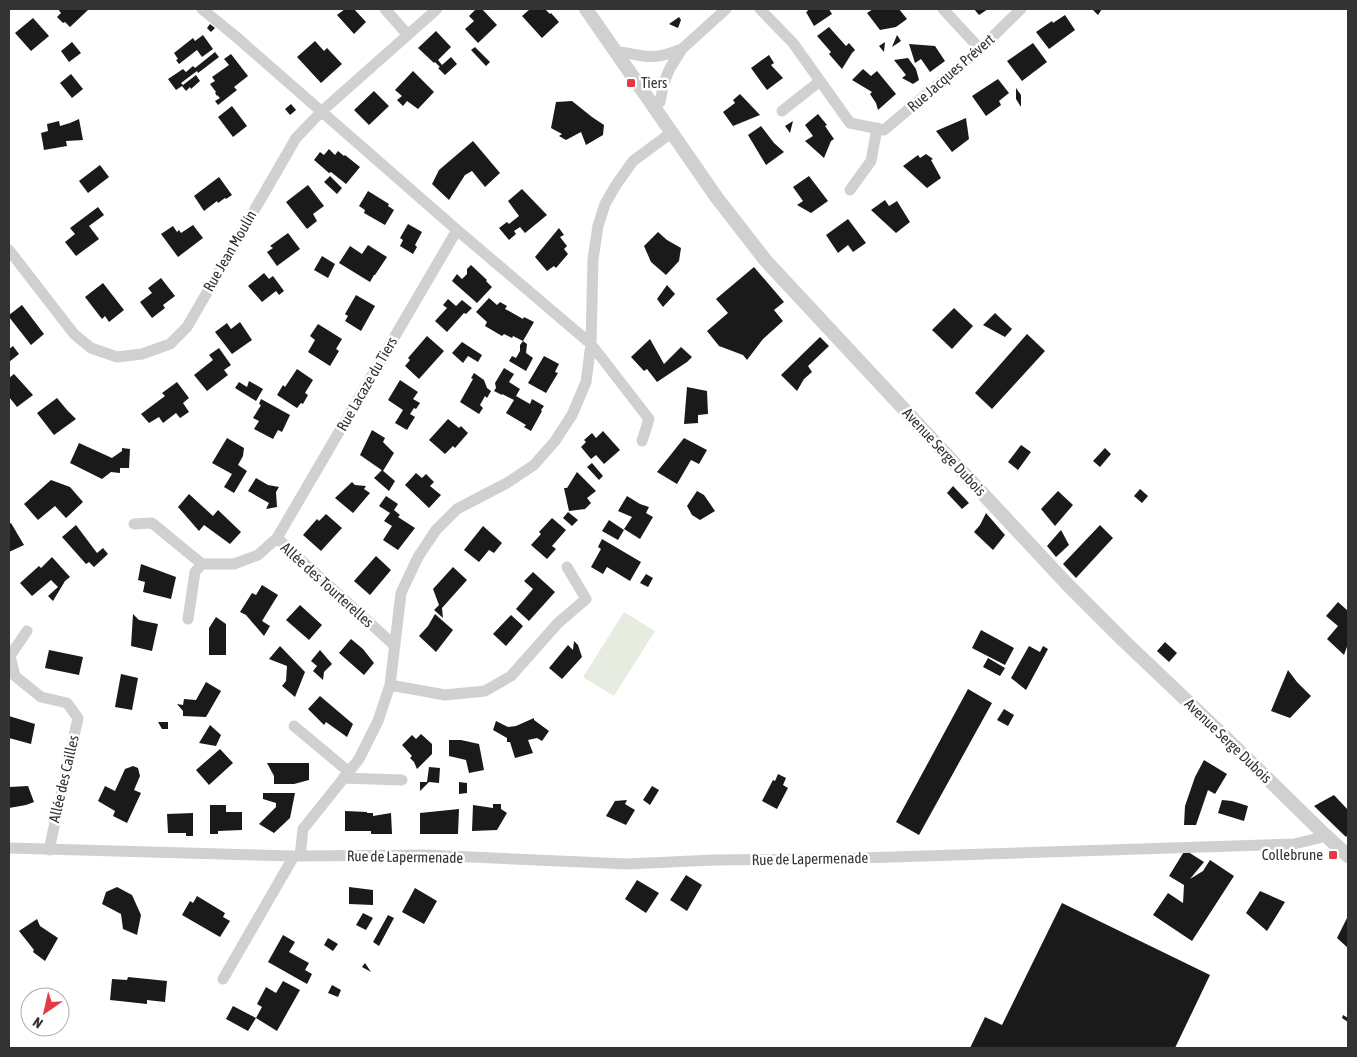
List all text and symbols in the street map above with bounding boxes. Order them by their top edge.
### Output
street label: Rue Jacques Prévert [904,30,998,115]
place label: Tiers [641,74,667,91]
marker: Tiers [625,77,637,89]
street label: Rue Jean Moulin [200,207,260,294]
street label: Rue Lacaze du Tiers [333,334,400,434]
street label: Avenue Serge Dubois [899,404,990,499]
street label: Allée des Tourterelles [278,539,377,631]
street label: Avenue Serge Dubois [1181,695,1275,786]
street label: Allée des Cailles [45,734,82,824]
place label: Collebrune [1262,846,1323,863]
street label: Rue de Lapermenade [347,847,464,866]
street label: Rue de Lapermenade [752,849,869,868]
marker: Collebrune [1327,849,1339,861]
north arrow [20,987,70,1037]
text: N [30,1014,46,1032]

